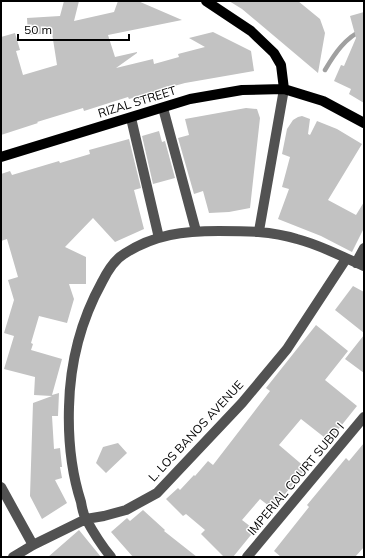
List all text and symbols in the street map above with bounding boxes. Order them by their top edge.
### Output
scale bar [18,16,129,42]
text: 50 m [24,22,52,37]
street label: RIZAL STREET [96,82,178,121]
street label: L. LOS BANOS AVENUE [145,377,246,484]
street label: IMPERIAL COURT SUBD I [244,419,347,538]

